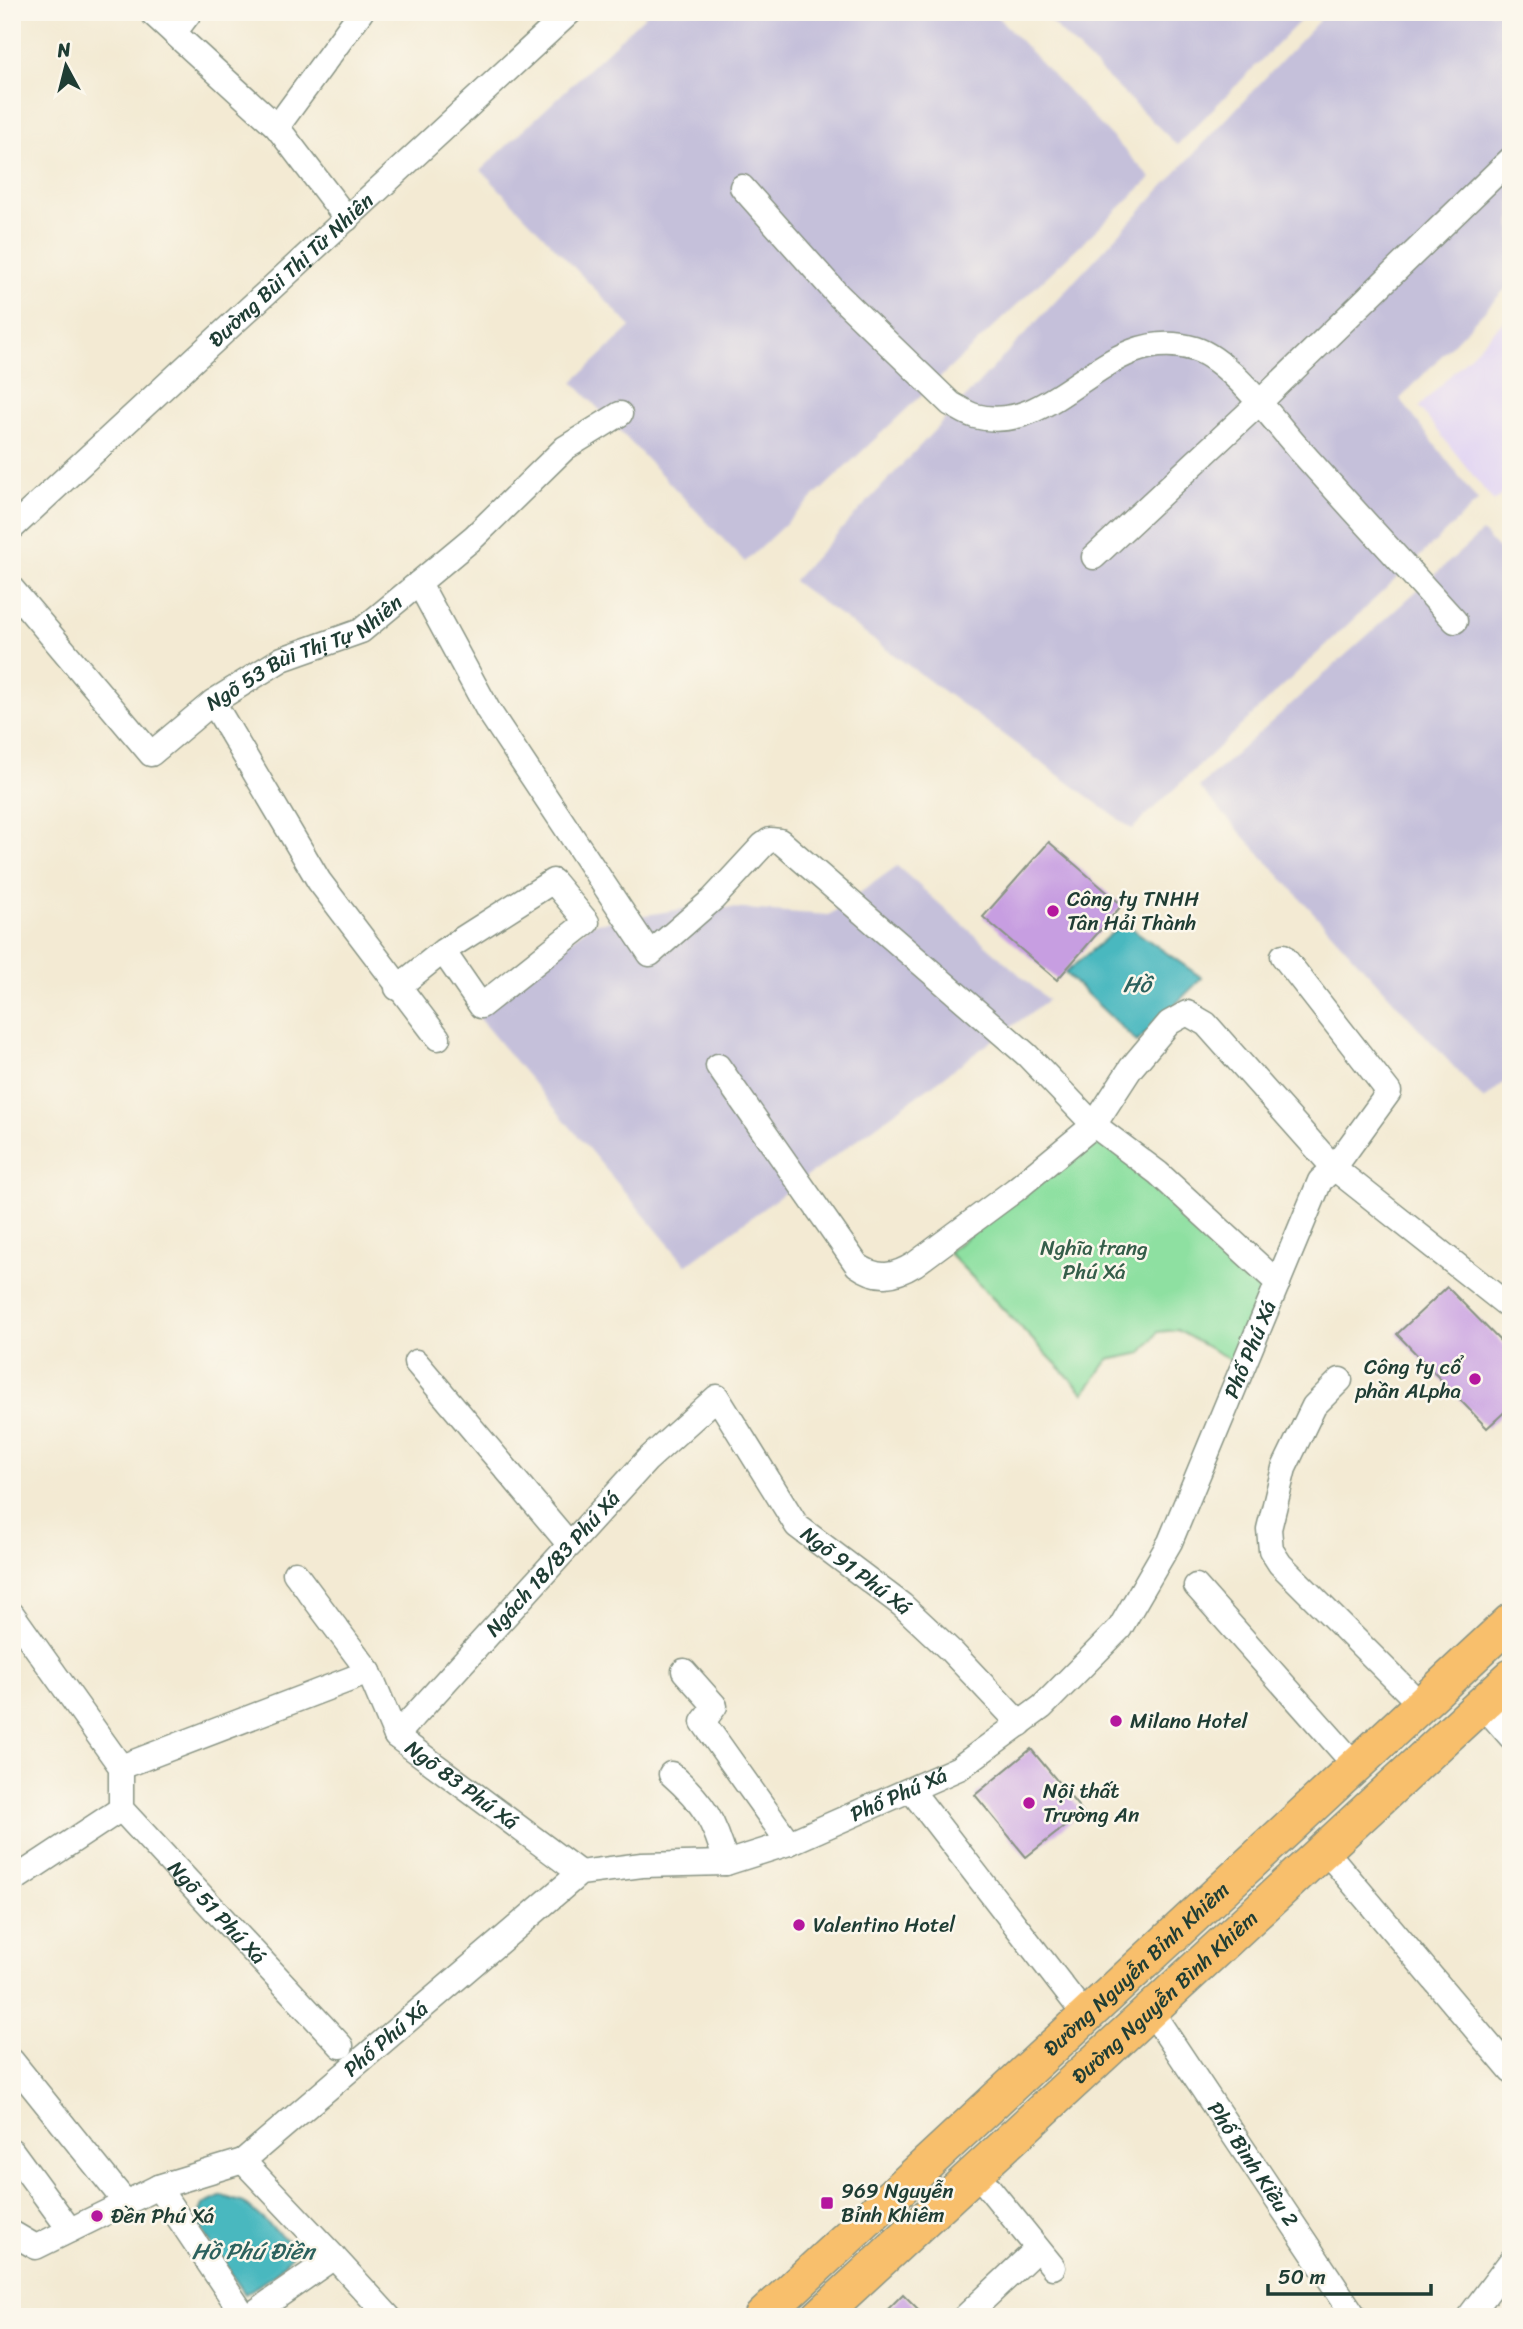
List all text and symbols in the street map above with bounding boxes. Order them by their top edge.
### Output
north arrow [32,32,102,102]
text: N [54,32,73,67]
street label: Đường Bùi Thị Từ Nhiên [199,183,383,357]
street label: Ngõ 53 Bùi Thị Tự Nhiên [198,585,411,721]
place label: Công ty TNHH Tân Hải Thành [1067,880,1199,942]
marker: Công ty TNHH Tân Hải Thành [1045,903,1061,919]
water label: Hồ [1123,964,1155,1005]
park label: Nghĩa trang Phú Xá [1040,1229,1148,1291]
street label: Phố Phú Xá [1213,1294,1288,1404]
place label: Công ty cổ phần ALpha [1354,1348,1464,1410]
marker: Công ty cổ phần ALpha [1467,1371,1483,1387]
street label: Ngách 18/83 Phú Xá [476,1481,630,1646]
street label: Ngõ 91 Phú Xá [792,1516,922,1625]
place label: Milano Hotel [1130,1702,1248,1740]
marker: Milano Hotel [1108,1713,1124,1729]
street label: Ngõ 83 Phú Xá [397,1730,527,1841]
street label: Phố Phú Xá [844,1756,954,1833]
place label: Nội thất Trường An [1043,1772,1139,1834]
marker: Nội thất Trường An [1021,1795,1037,1811]
street label: Ngõ 51 Phú Xá [158,1851,276,1974]
street label: Đường Nguyễn Bỉnh Khiêm [1034,1872,1239,2066]
street label: Đường Nguyễn Bình Khiêm [1062,1900,1267,2094]
place label: Valentino Hotel [813,1906,956,1944]
marker: Valentino Hotel [791,1917,807,1933]
street label: Phố Phú Xá [334,1991,438,2087]
street label: Phố Bình Kiều 2 [1197,2093,1309,2235]
place label: 969 Nguyễn Bỉnh Khiêm [841,2172,954,2234]
marker: 969 Nguyễn Bỉnh Khiêm [819,2195,835,2211]
place label: Đền Phú Xá [111,2197,215,2235]
marker: Đền Phú Xá [89,2208,105,2224]
water label: Hồ Phú Điền [192,2231,317,2272]
scale bar [1268,2252,1430,2296]
text: 50 m [1278,2258,1326,2296]

